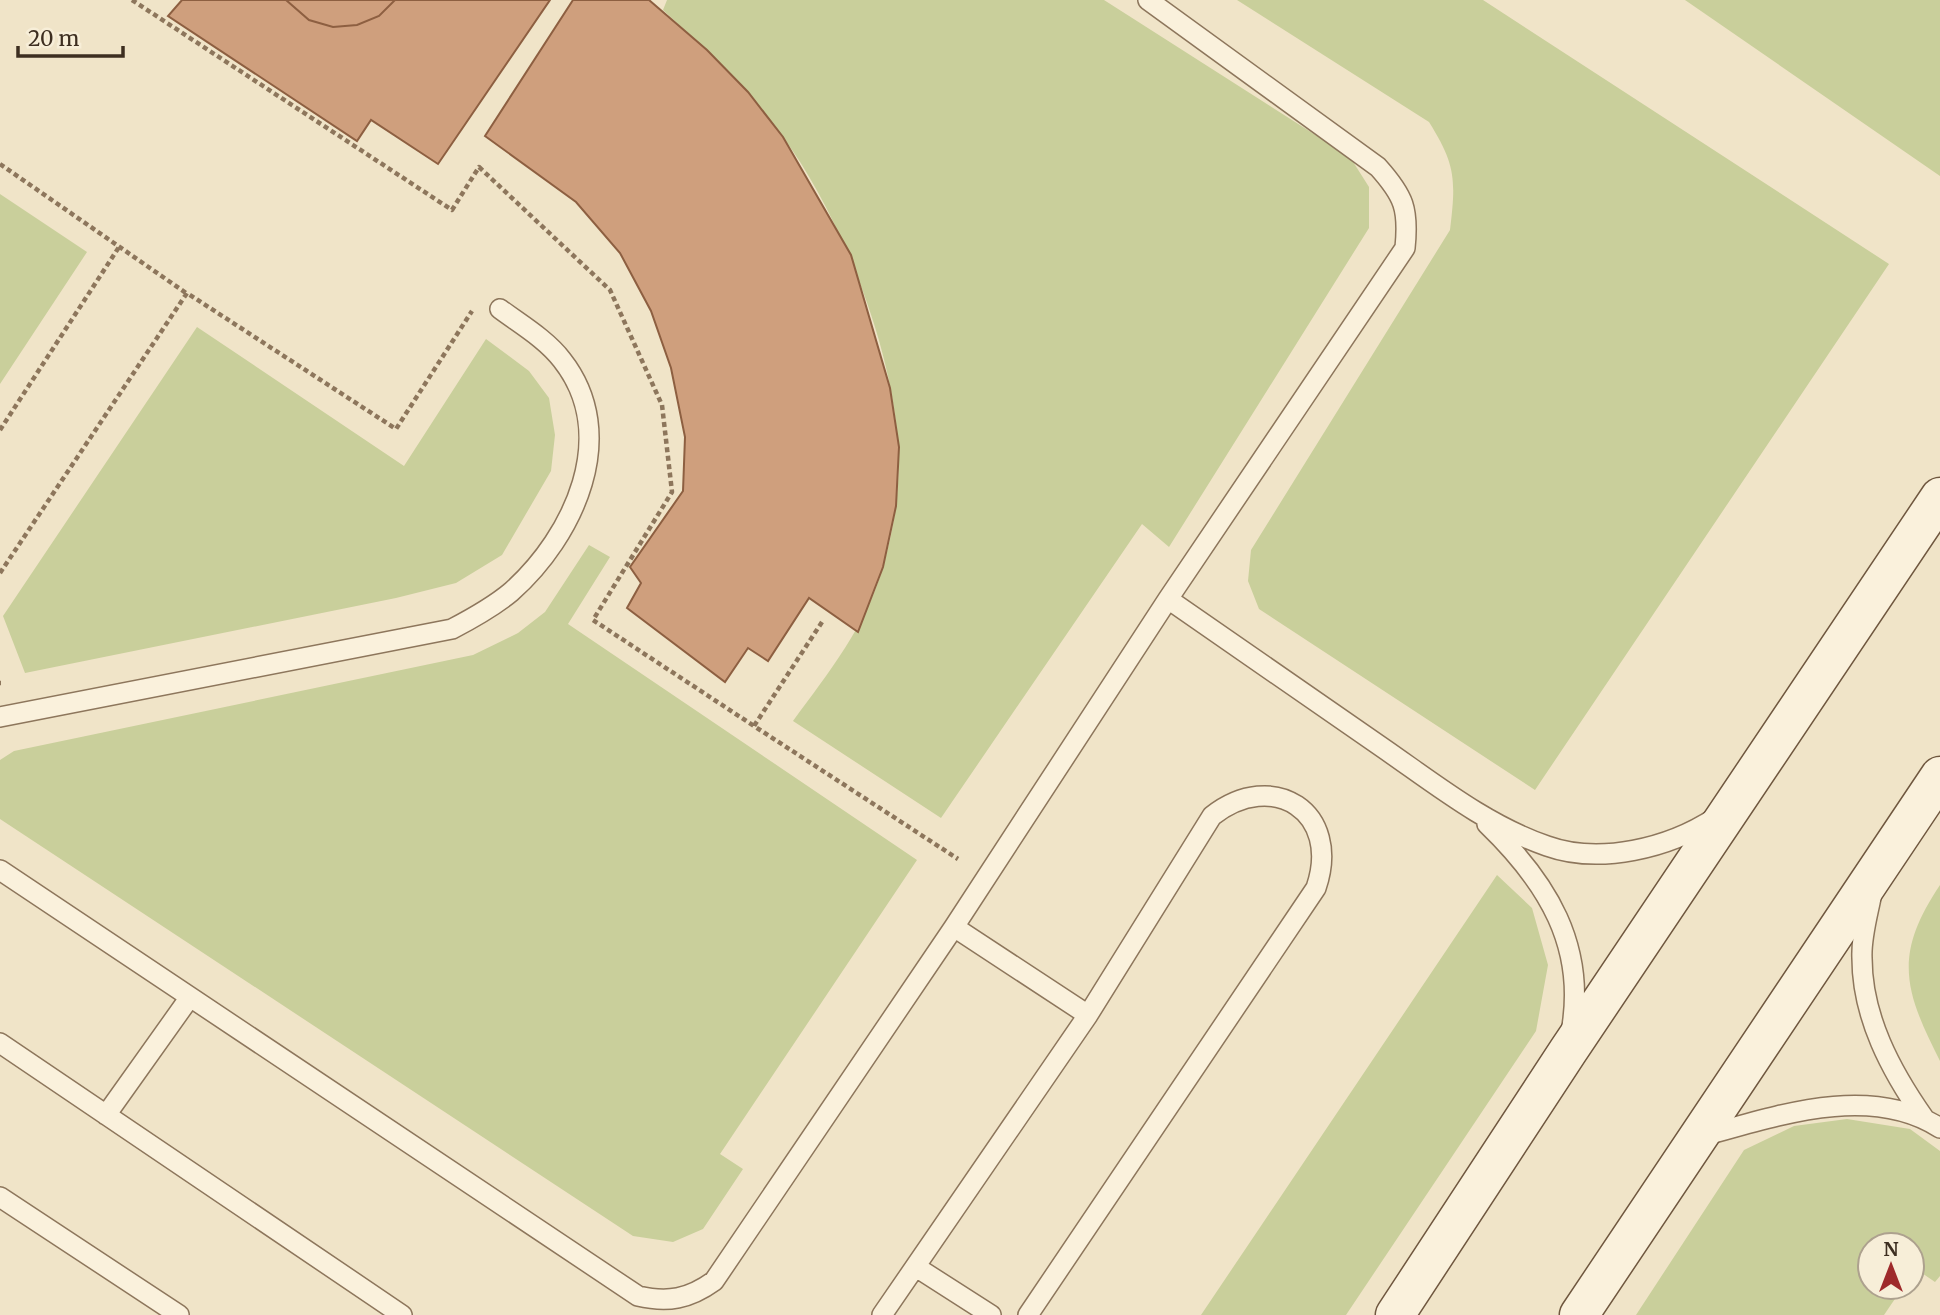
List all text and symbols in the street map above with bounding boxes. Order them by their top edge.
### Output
scale bar [18,14,122,58]
text: 20 m [28,25,80,52]
north arrow [1856,1231,1926,1301]
text: N [1883,1237,1899,1261]

